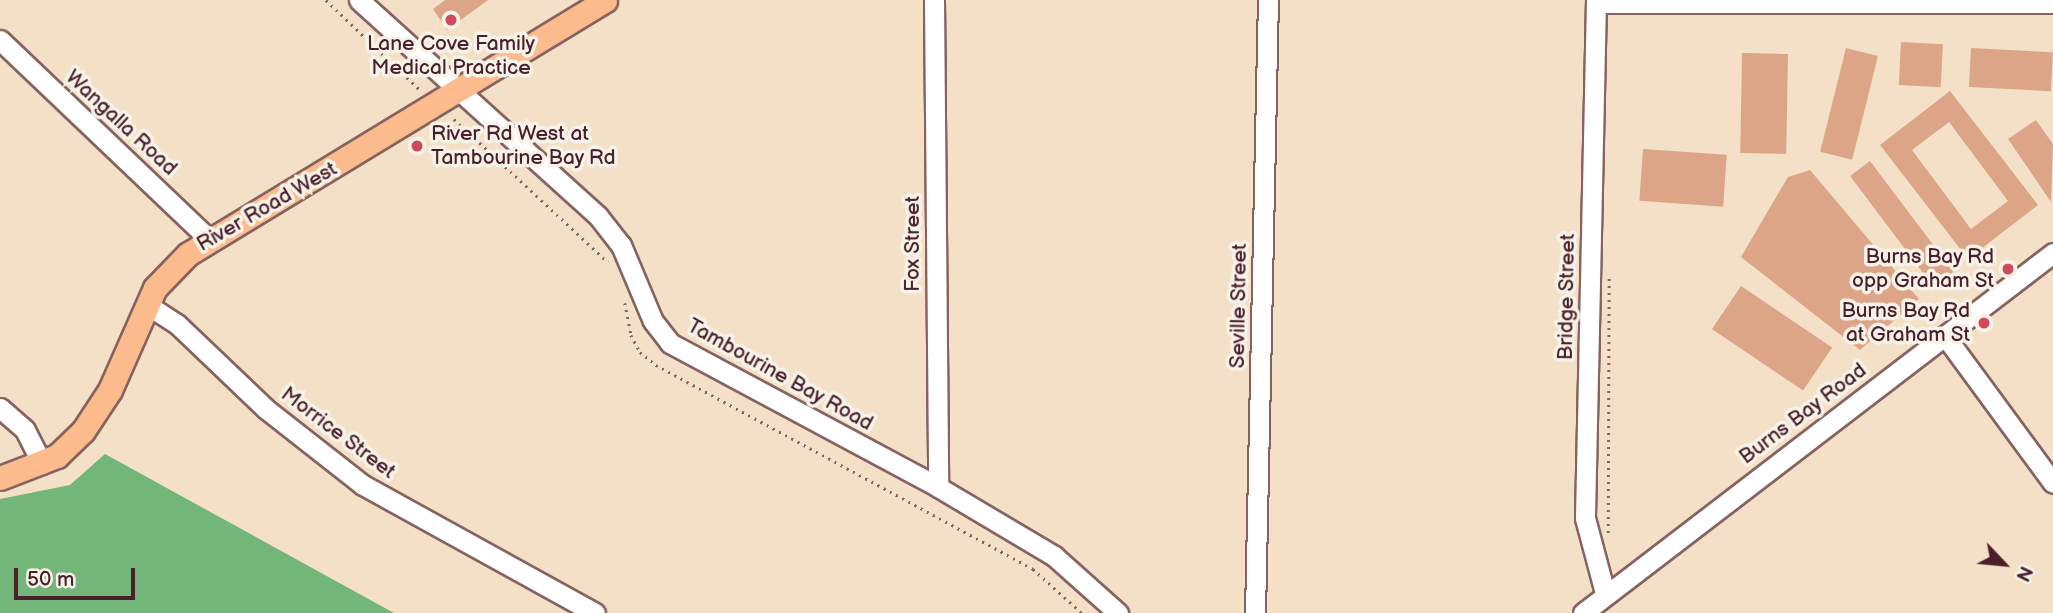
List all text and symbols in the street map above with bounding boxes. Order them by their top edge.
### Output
marker: Lane Cove Family Medical Practice [443,12,459,28]
place label: Lane Cove Family Medical Practice [367,31,535,81]
street label: Wangalla Road [60,65,182,181]
place label: River Rd West at Tambourine Bay Rd [431,121,617,171]
marker: River Rd West at Tambourine Bay Rd [409,138,425,154]
street label: River Road West [192,156,342,258]
street label: Fox Street [900,196,926,292]
street label: Bridge Street [1553,233,1581,361]
street label: Seville Street [1225,243,1253,369]
place label: Burns Bay Rd opp Graham St [1852,244,1994,294]
marker: Burns Bay Rd opp Graham St [2000,261,2016,277]
place label: Burns Bay Rd at Graham St [1840,298,1970,348]
street label: Tambourine Bay Road [682,313,878,437]
marker: Burns Bay Rd at Graham St [1976,315,1992,331]
street label: Burns Bay Road [1734,358,1872,470]
street label: Morrice Street [276,382,400,484]
north arrow [1969,529,2039,599]
scale bar [18,554,138,598]
text: N [2010,562,2037,585]
text: 50 m [27,567,74,592]

